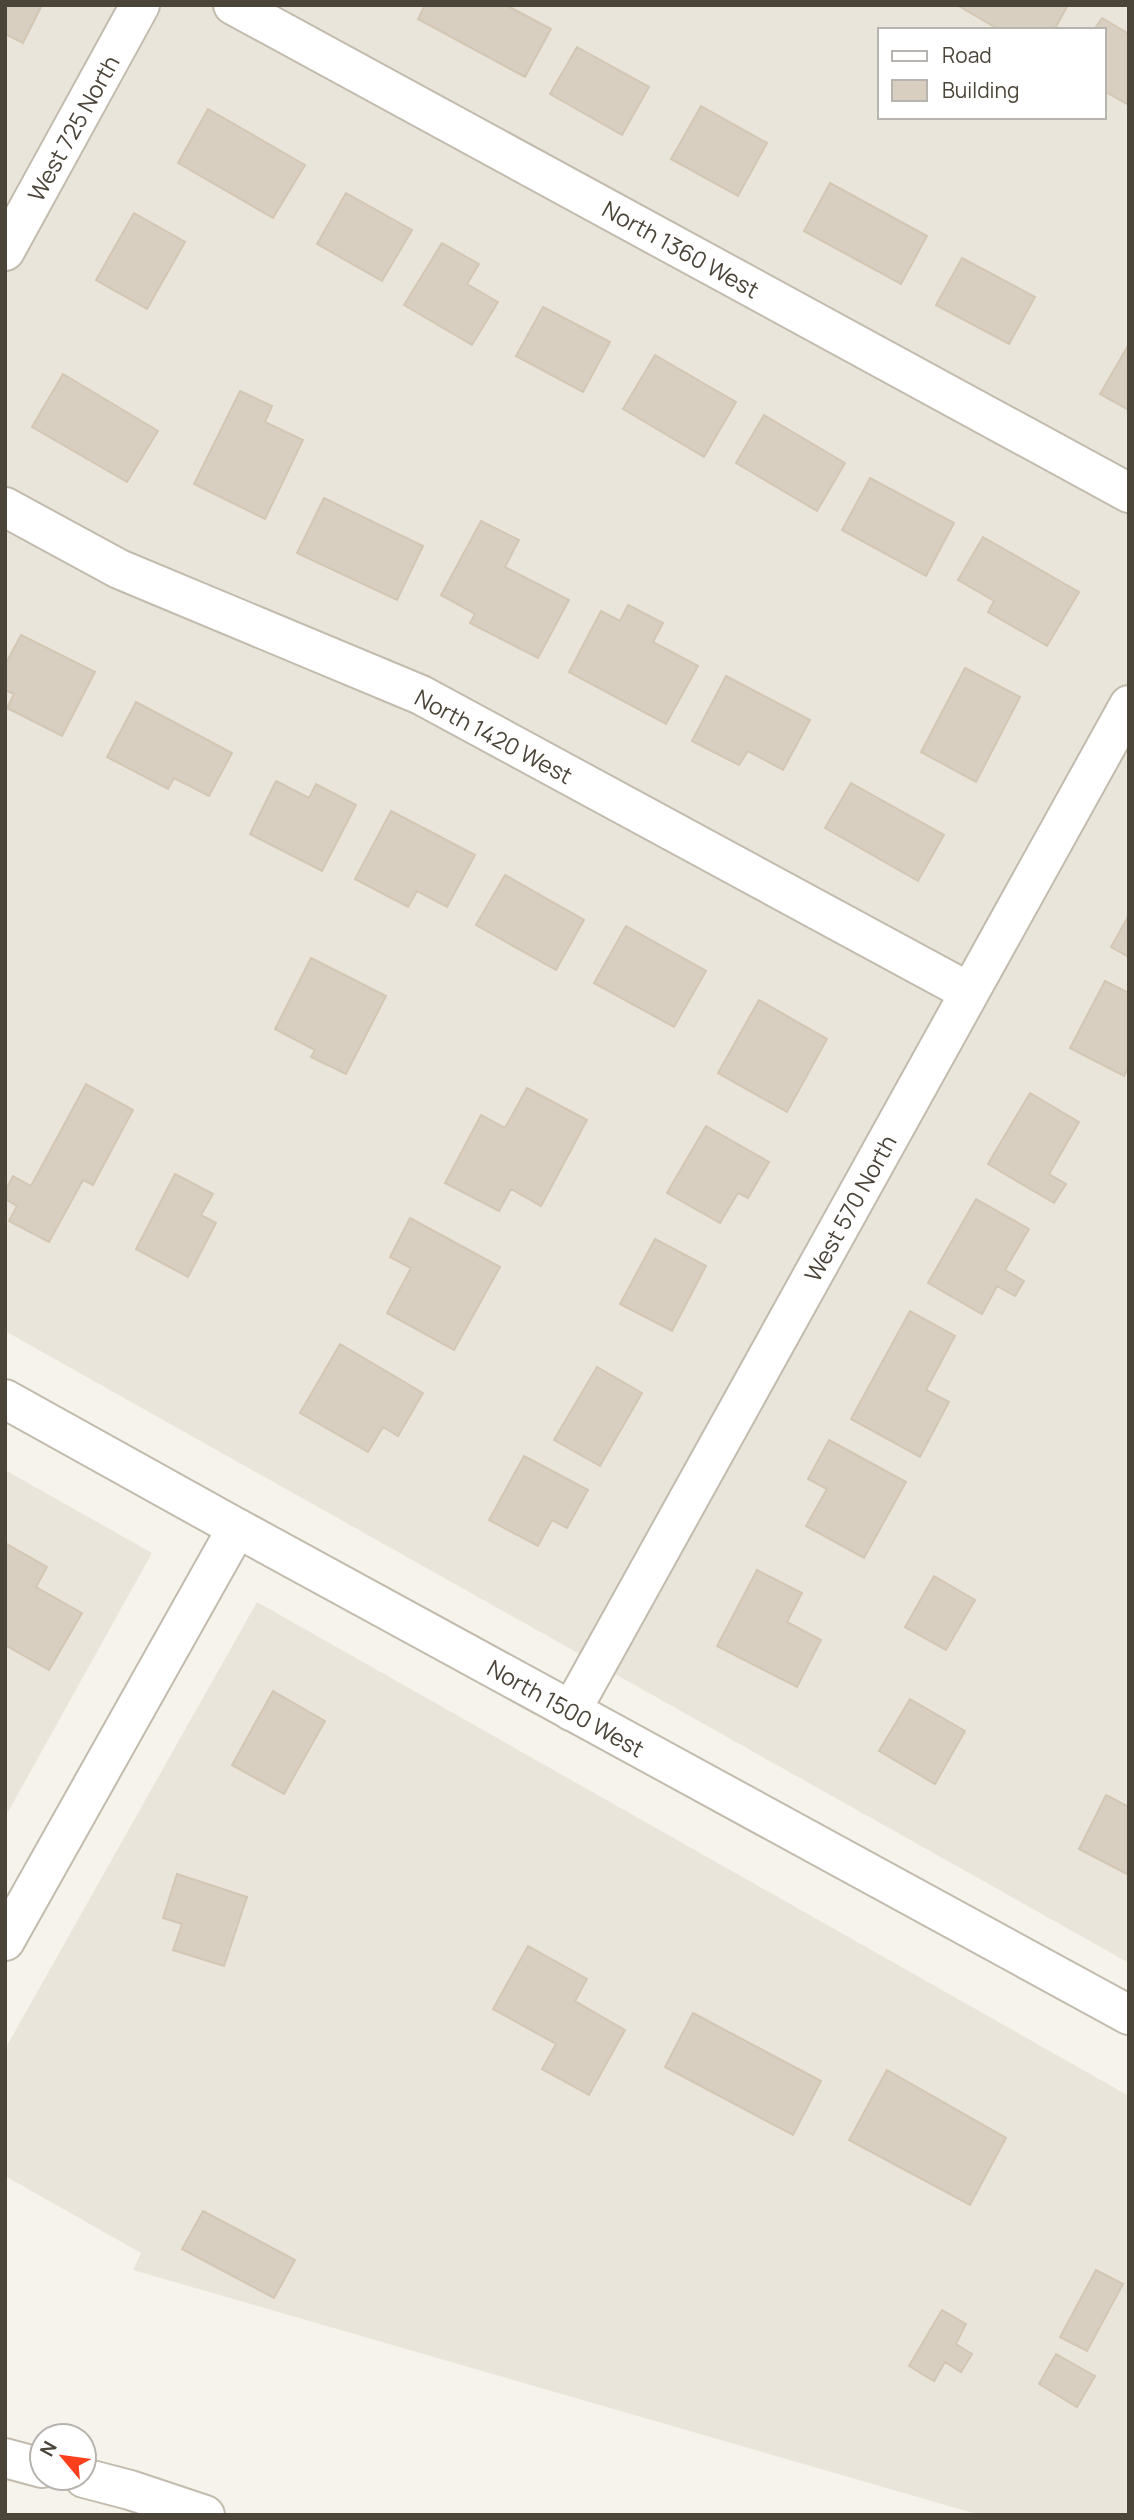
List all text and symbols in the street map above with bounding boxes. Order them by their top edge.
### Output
legend [878,28,1106,119]
text: Road [942,41,992,69]
street label: West 725 North [20,49,126,207]
text: Building [942,76,1019,104]
street label: North 1360 West [597,193,765,305]
street label: North 1420 West [410,681,578,791]
street label: West 570 North [796,1129,904,1287]
street label: North 1500 West [482,1652,650,1764]
north arrow [28,2422,98,2492]
text: N [33,2436,63,2461]

